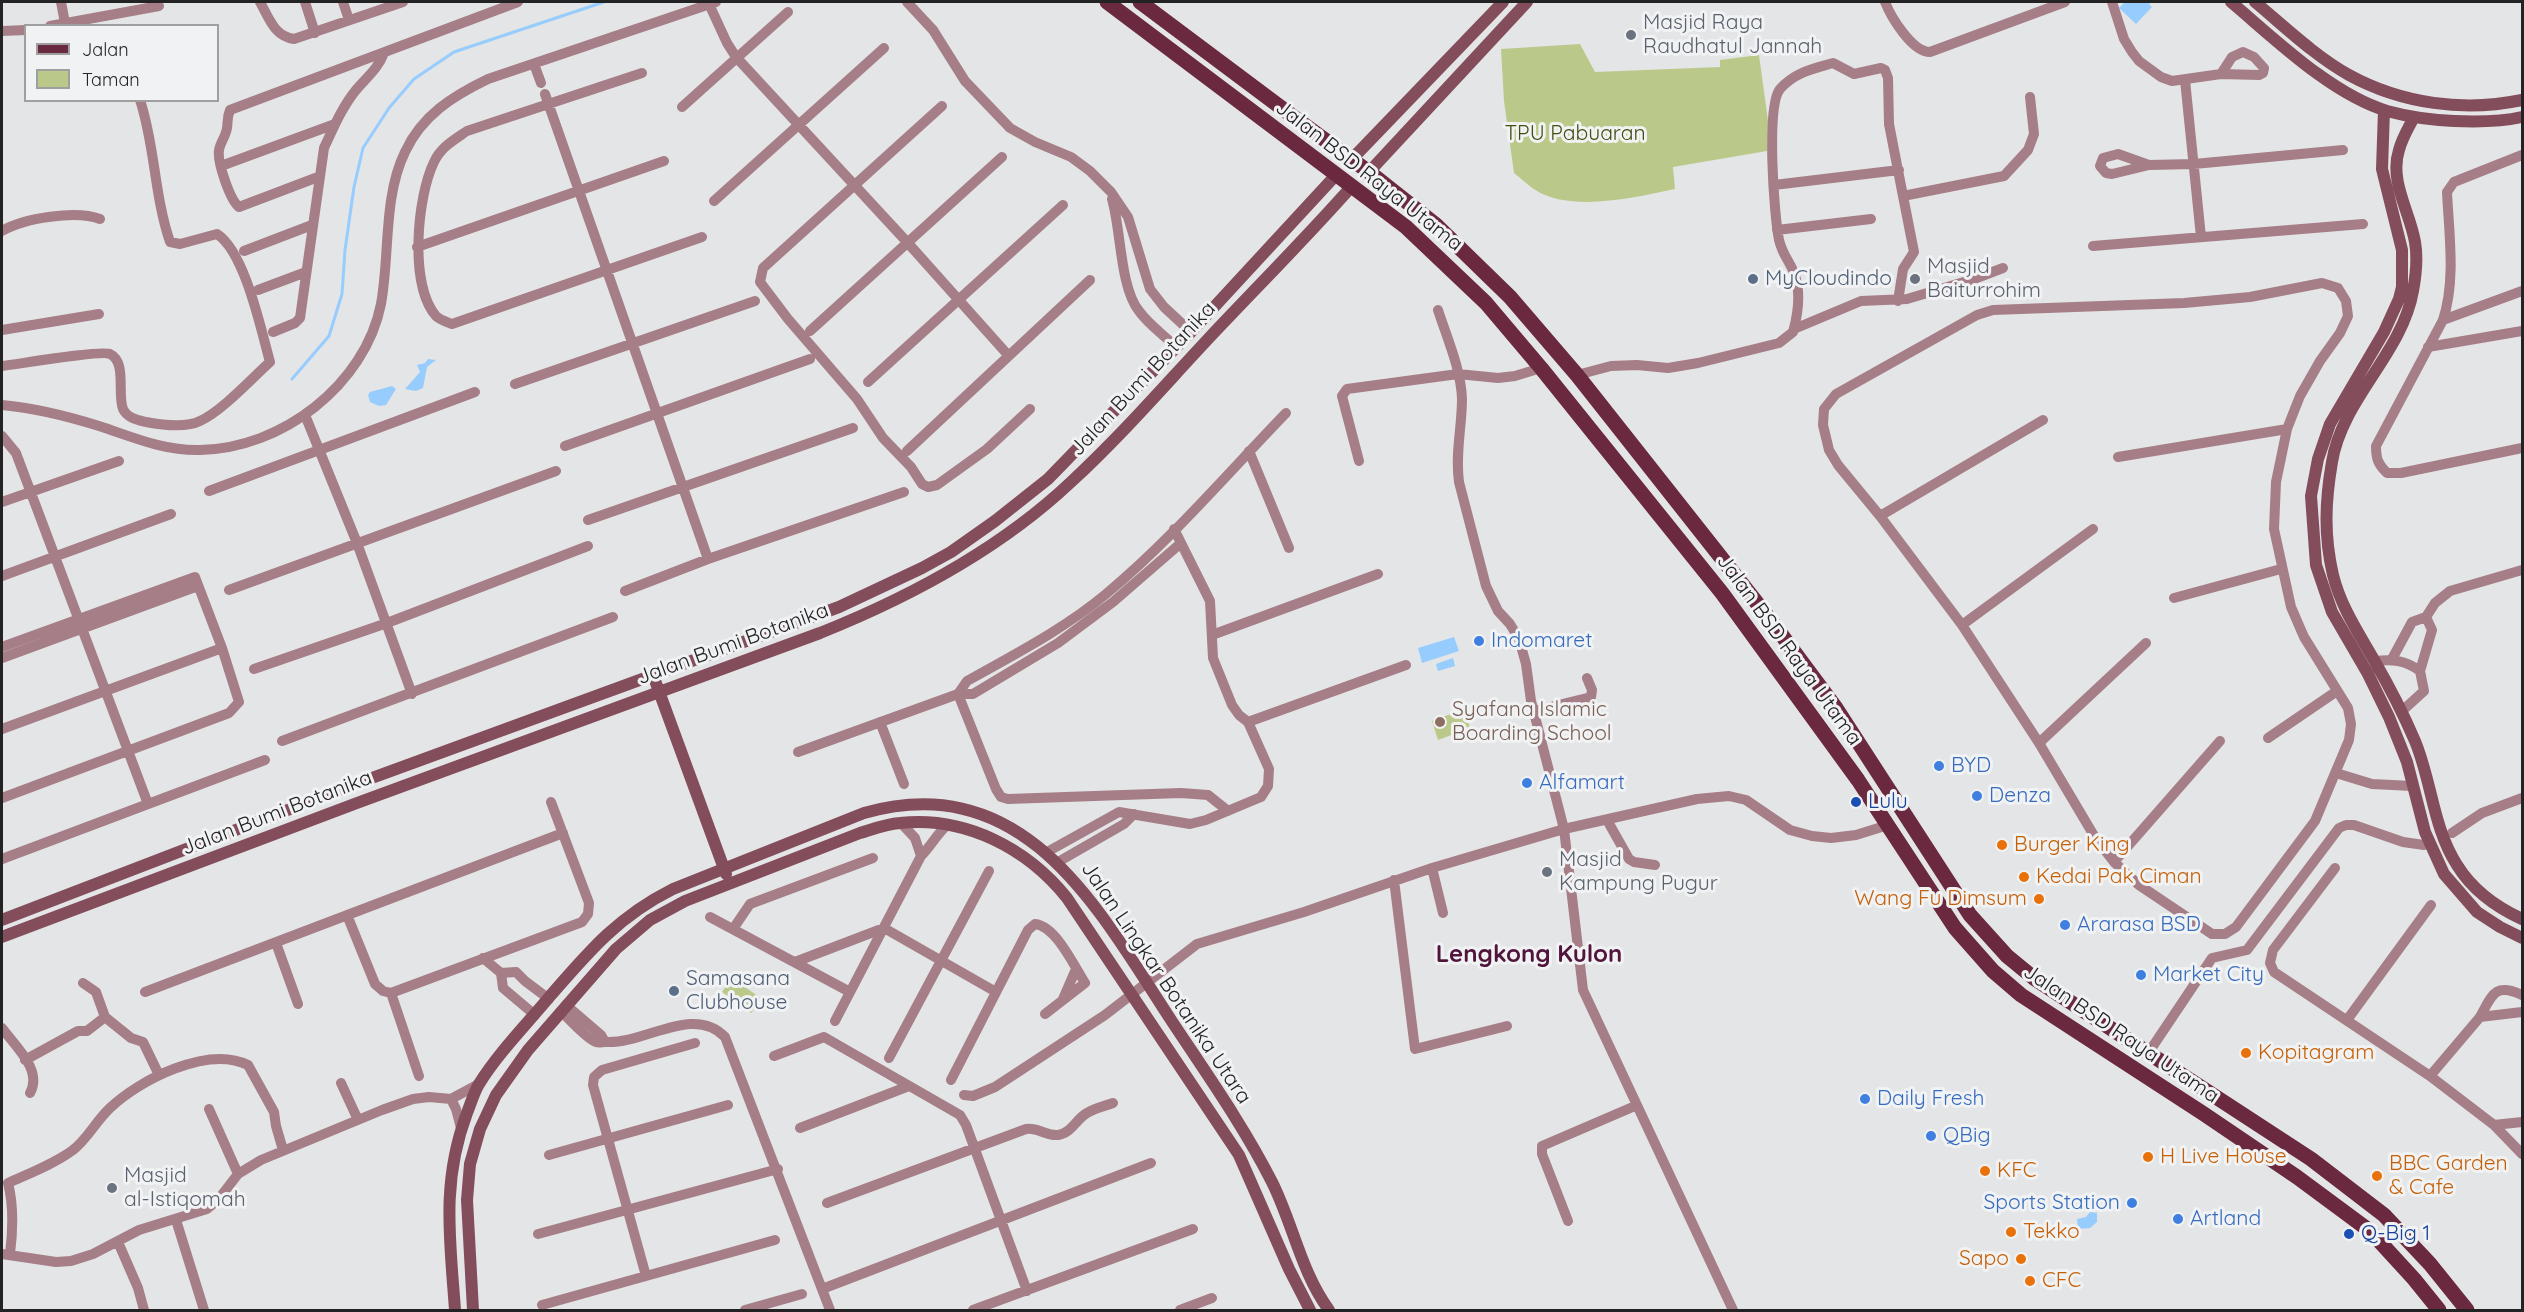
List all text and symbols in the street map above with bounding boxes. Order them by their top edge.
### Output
place label: Masjid Raya Raudhatul Jannah [1643,10,1822,60]
legend [24,24,219,102]
marker: Masjid Raya Raudhatul Jannah [1624,28,1638,42]
text: Jalan [82,38,129,61]
text: Taman [82,68,140,91]
street label: Jalan BSD Raya Utama [1270,95,1468,257]
park label: TPU Pabuaran [1504,121,1646,147]
place label: Masjid Baiturrohim [1927,254,2041,304]
place label: MyCloudindo [1765,266,1892,292]
marker: MyCloudindo [1746,272,1760,286]
marker: Masjid Baiturrohim [1908,272,1922,286]
street label: Jalan Bumi Botanika [1065,297,1221,461]
street label: Jalan BSD Raya Utama [1711,549,1867,751]
street label: Jalan Bumi Botanika [634,598,832,690]
place label: Indomaret [1491,628,1592,654]
marker: Indomaret [1472,634,1486,648]
place label: Syafana Islamic Boarding School [1452,697,1612,747]
marker: Syafana Islamic Boarding School [1433,715,1447,729]
place label: BYD [1951,753,1991,779]
marker: BYD [1932,759,1946,773]
street label: Jalan Bumi Botanika [178,765,376,861]
place label: Alfamart [1539,770,1625,796]
marker: Alfamart [1520,776,1534,790]
place label: Denza [1989,783,2051,809]
place label: Lulu [1868,789,1908,815]
marker: Denza [1970,789,1984,803]
marker: Lulu [1849,795,1863,809]
place label: Burger King [2014,832,2130,858]
marker: Burger King [1995,838,2009,852]
place label: Masjid Kampung Pugur [1559,847,1718,897]
street label: Jalan Lingkar Botanika Utara [1075,857,1257,1109]
place label: Kedai Pak Ciman [2036,864,2202,890]
marker: Masjid Kampung Pugur [1540,865,1554,879]
marker: Kedai Pak Ciman [2017,870,2031,884]
place label: Wang Fu Dimsum [1854,886,2027,912]
marker: Wang Fu Dimsum [2032,892,2046,906]
place label: Ararasa BSD [2077,912,2201,938]
marker: Ararasa BSD [2058,918,2072,932]
district label: Lengkong Kulon [1436,941,1622,969]
street label: Jalan BSD Raya Utama [2018,959,2224,1109]
place label: Market City [2153,962,2264,988]
place label: Samasana Clubhouse [686,966,790,1016]
marker: Market City [2134,968,2148,982]
marker: Samasana Clubhouse [667,984,681,998]
place label: Kopitagram [2258,1040,2374,1066]
marker: Kopitagram [2239,1046,2253,1060]
place label: Daily Fresh [1877,1086,1984,1112]
marker: Daily Fresh [1858,1092,1872,1106]
place label: QBig [1943,1123,1991,1149]
marker: QBig [1924,1129,1938,1143]
place label: H Live House [2160,1144,2287,1170]
marker: H Live House [2141,1150,2155,1164]
place label: BBC Garden & Cafe [2389,1151,2508,1201]
place label: KFC [1997,1158,2037,1184]
place label: Masjid al-Istiqomah [124,1163,246,1213]
marker: KFC [1978,1164,1992,1178]
marker: BBC Garden & Cafe [2370,1169,2384,1183]
marker: Masjid al-Istiqomah [105,1181,119,1195]
place label: Sports Station [1984,1190,2120,1216]
marker: Sports Station [2125,1196,2139,1210]
place label: Artland [2190,1206,2261,1232]
marker: Artland [2171,1212,2185,1226]
place label: Tekko [2023,1219,2080,1245]
place label: Q-Big 1 [2361,1221,2430,1247]
marker: Tekko [2004,1225,2018,1239]
marker: Q-Big 1 [2342,1227,2356,1241]
place label: Sapo [1959,1246,2009,1272]
marker: Sapo [2014,1252,2028,1266]
place label: CFC [2042,1268,2081,1294]
marker: CFC [2023,1274,2037,1288]

